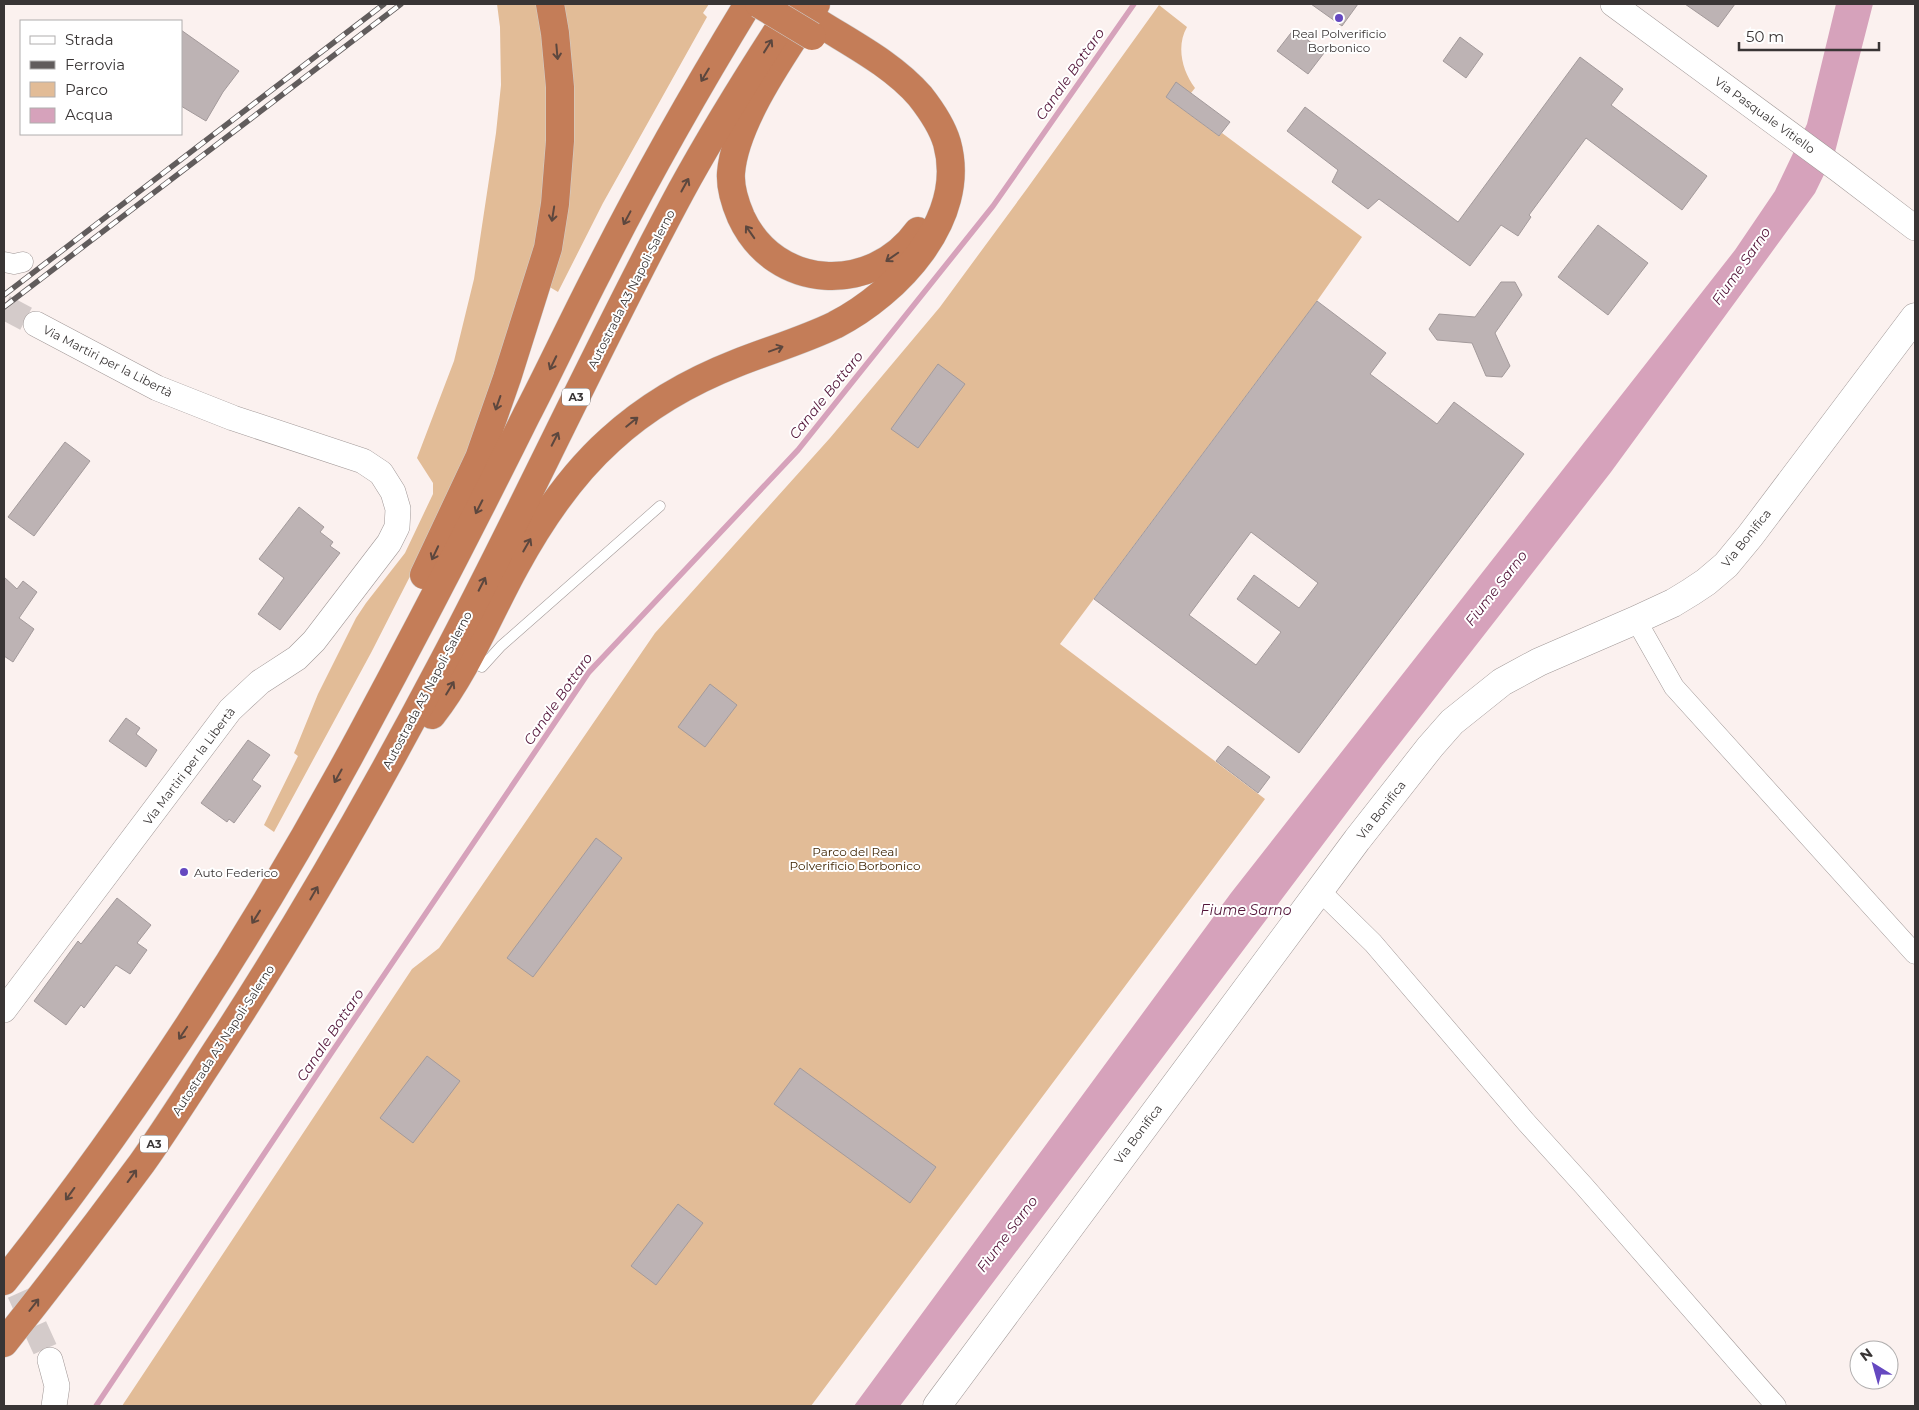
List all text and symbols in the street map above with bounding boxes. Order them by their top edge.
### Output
marker: Real Polverificio Borbonico [1333,12,1345,24]
legend [20,20,182,135]
scale bar [1739,20,1879,52]
water label: Canale Bottaro [1032,24,1108,123]
place label: Real Polverificio Borbonico [1292,26,1386,55]
text: 50 m [1746,27,1784,46]
text: Strada [65,30,114,49]
one-way arrow [763,39,773,53]
one-way arrow [552,44,561,60]
text: Ferrovia [65,55,125,74]
one-way arrow [699,68,709,82]
street label: Via Pasquale Vitiello [1712,74,1818,156]
text: Parco [65,80,108,99]
text: Acqua [65,105,113,124]
one-way arrow [680,179,690,193]
one-way arrow [548,206,558,222]
street label: Autostrada A3 Napoli-Salerno [584,207,678,371]
one-way arrow [622,210,631,225]
water label: Fiume Sarno [1708,223,1775,308]
one-way arrow [744,225,755,239]
one-way arrow [885,252,899,262]
street label: Via Martiri per la Libertà [41,322,175,400]
one-way arrow [768,344,783,353]
water label: Canale Bottaro [785,347,867,443]
one-way arrow [548,355,558,370]
road number: A3 [562,388,590,406]
one-way arrow [493,395,503,411]
one-way arrow [625,417,638,428]
one-way arrow [551,432,560,447]
one-way arrow [474,500,484,515]
street label: Via Bonifica [1718,506,1774,570]
one-way arrow [523,538,533,553]
one-way arrow [429,545,439,560]
water label: Fiume Sarno [1461,546,1531,629]
one-way arrow [478,577,487,592]
street label: Autostrada A3 Napoli-Salerno [379,609,475,771]
water label: Canale Bottaro [520,649,596,748]
one-way arrow [446,682,456,696]
street label: Via Martiri per la Libertà [140,704,238,828]
one-way arrow [333,769,343,784]
street label: Via Bonifica [1353,778,1409,842]
park label: Parco del Real Polverificio Borbonico [790,844,920,873]
place label: Auto Federico [194,865,278,880]
marker: Auto Federico [178,866,190,878]
one-way arrow [310,886,320,900]
water label: Fiume Sarno [1201,901,1292,919]
one-way arrow [251,909,261,923]
street label: Autostrada A3 Napoli-Salerno [169,962,277,1118]
water label: Canale Bottaro [292,985,368,1085]
one-way arrow [178,1025,188,1039]
street label: Via Bonifica [1111,1101,1165,1167]
road number: A3 [140,1136,168,1152]
one-way arrow [127,1169,137,1183]
one-way arrow [64,1187,75,1200]
water label: Fiume Sarno [972,1192,1042,1276]
one-way arrow [29,1298,39,1312]
north arrow [1849,1340,1899,1390]
text: N [1856,1344,1876,1365]

